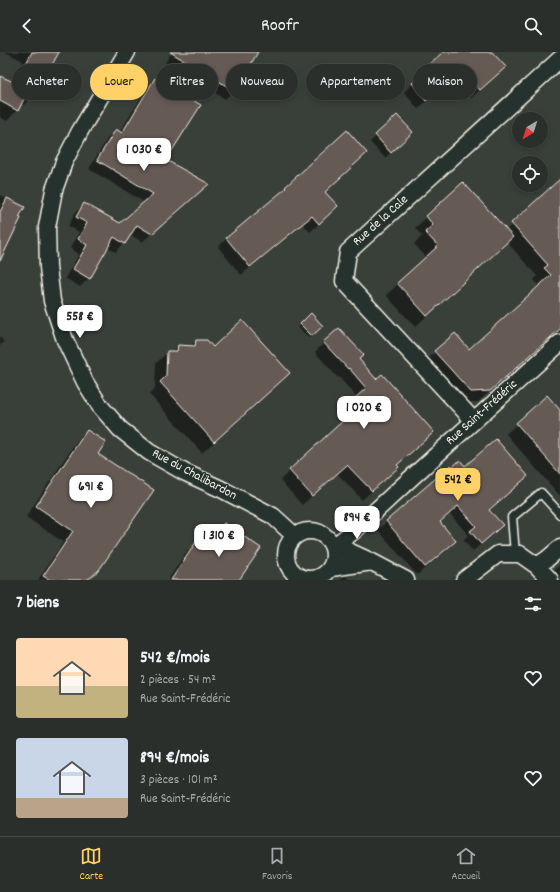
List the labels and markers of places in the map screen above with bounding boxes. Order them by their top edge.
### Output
pin: 1 030 € [107,138,181,172]
pin: 558 € [52,305,108,339]
pin: 1 020 € [327,396,401,430]
pin: 542 € [430,468,486,502]
pin: 691 € [63,475,119,509]
pin: 894 € [329,506,385,540]
pin: 1 310 € [182,524,256,558]

